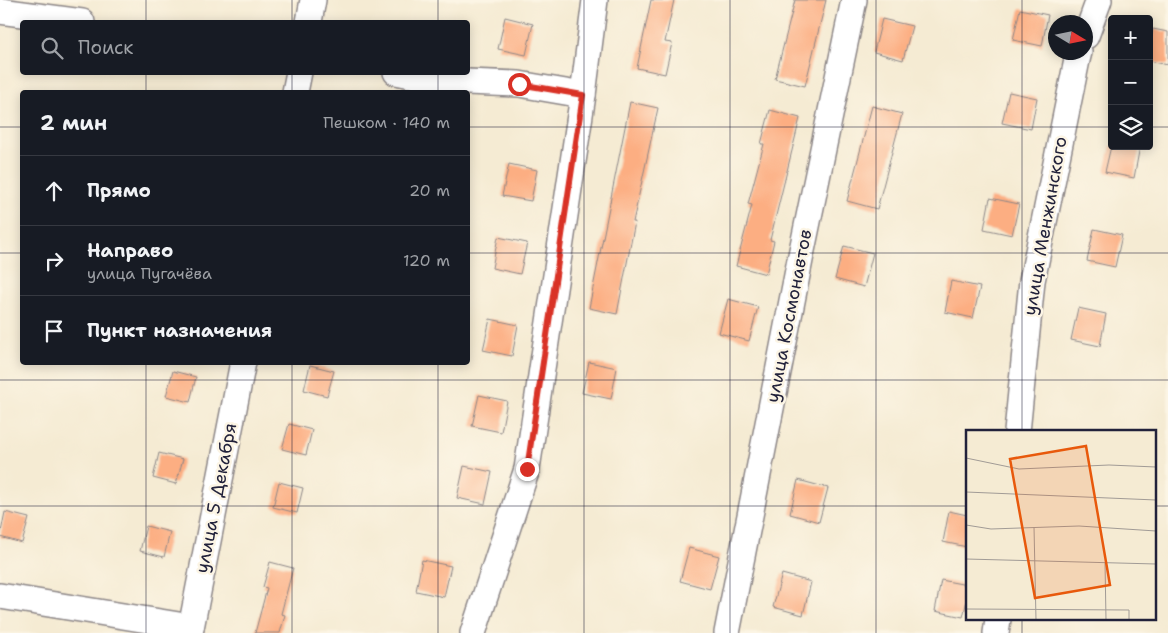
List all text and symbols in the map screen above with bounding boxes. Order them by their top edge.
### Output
north arrow [1048,15,1093,60]
map controls [1108,15,1153,150]
button: + [1108,15,1153,60]
search box [20,20,470,75]
icon: search [38,34,66,62]
text: Поиск [78,35,133,60]
button: − [1108,60,1153,105]
route start [508,73,531,96]
button: layers [1108,105,1153,150]
text: 2 мин [40,109,107,137]
text: Пешком · 140 m [323,112,450,133]
street label: улица Менжинского [1017,135,1073,317]
icon: ahead [40,177,68,205]
text: Прямо [87,178,151,203]
text: 20 m [409,180,450,201]
street label: улица Космонавтов [760,227,818,405]
text: Направо [87,238,173,263]
icon: right [40,247,68,275]
text: 120 m [403,250,450,271]
text: улица Пугачёва [87,263,212,284]
icon: arrive [40,317,68,345]
text: Пункт назначения [87,318,272,343]
street label: улица 5 Декабря [190,421,242,575]
inset map [966,430,1156,620]
route end [516,458,539,481]

